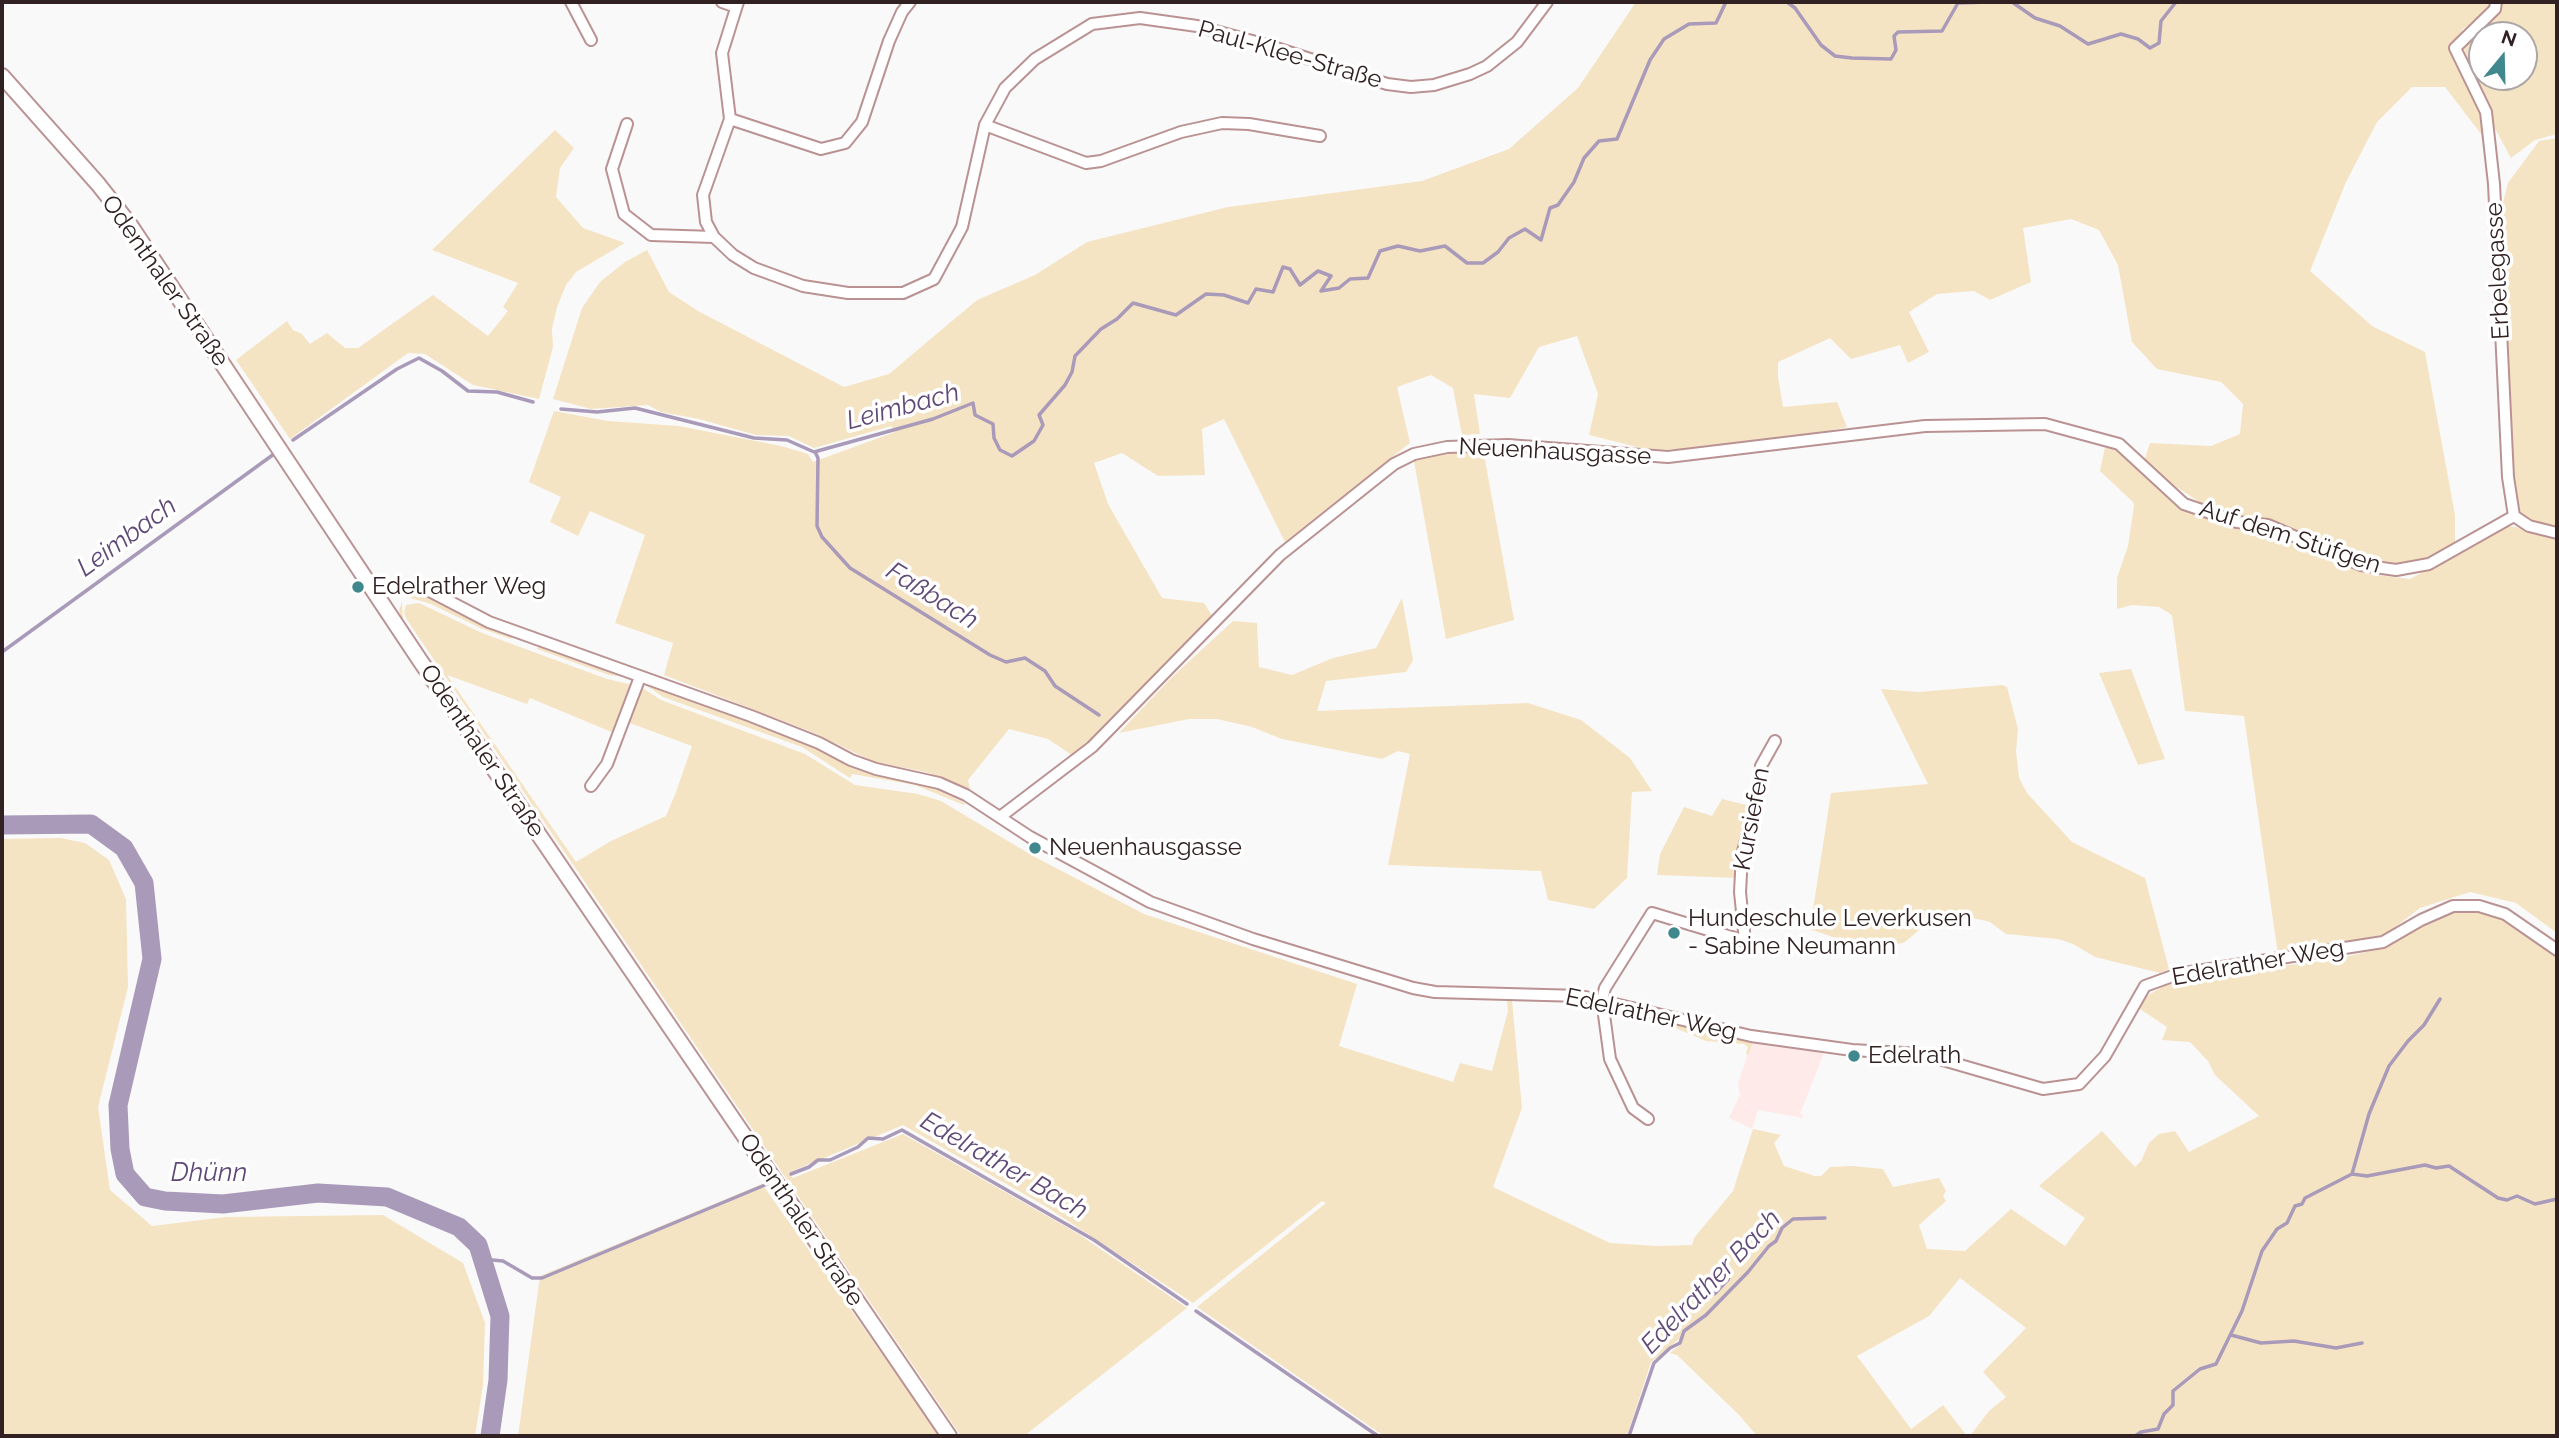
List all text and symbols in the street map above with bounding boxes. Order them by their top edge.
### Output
street label: Paul-Klee-Straße [1195,15,1385,95]
north arrow [2468,21,2538,91]
text: N [2499,25,2520,51]
street label: Odenthaler Straße [95,190,235,372]
street label: Erbelegasse [2480,202,2516,340]
water label: Leimbach [843,377,963,437]
street label: Neuenhausgasse [1458,433,1652,471]
water label: Leimbach [71,490,183,584]
street label: Auf dem Stüfgen [2196,494,2384,580]
water label: Faßbach [880,556,984,636]
place label: Edelrather Weg [372,573,546,601]
marker: Edelrather Weg [350,579,366,595]
street label: Odenthaler Straße [413,659,551,843]
street label: Kursiefen [1728,765,1776,873]
place label: Neuenhausgasse [1049,834,1242,862]
marker: Neuenhausgasse [1027,840,1043,856]
place label: Hundeschule Leverkusen - Sabine Neumann [1688,905,1972,961]
marker: Hundeschule Leverkusen - Sabine Neumann [1666,925,1682,941]
street label: Edelrather Weg [2170,934,2346,992]
street label: Edelrather Weg [1563,983,1739,1047]
place label: Edelrath [1868,1042,1961,1070]
marker: Edelrath [1846,1048,1862,1064]
water label: Edelrather Bach [915,1106,1093,1226]
street label: Odenthaler Straße [732,1128,870,1312]
water label: Dhünn [171,1157,247,1189]
water label: Edelrather Bach [1635,1204,1787,1360]

